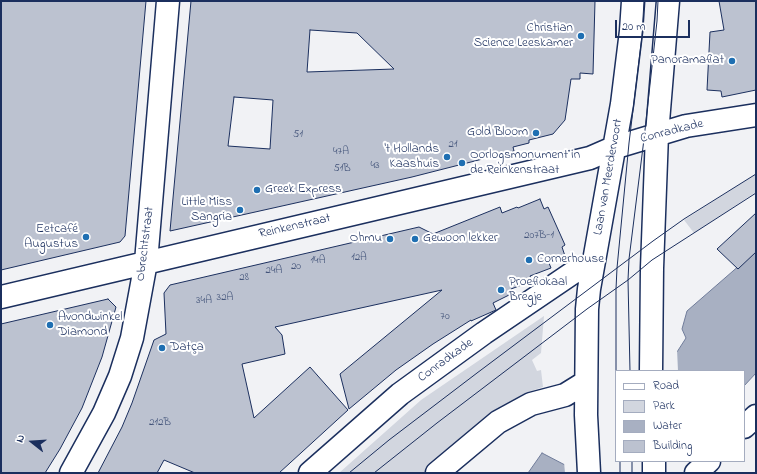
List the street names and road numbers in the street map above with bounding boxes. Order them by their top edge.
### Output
street label: Conradkade [639,117,705,147]
street label: Laan van Meerdervoort [591,118,627,236]
street label: Obrechtstraat [134,206,158,282]
street label: Reinkenstraat [258,211,332,243]
street label: Conradkade [415,336,477,386]

